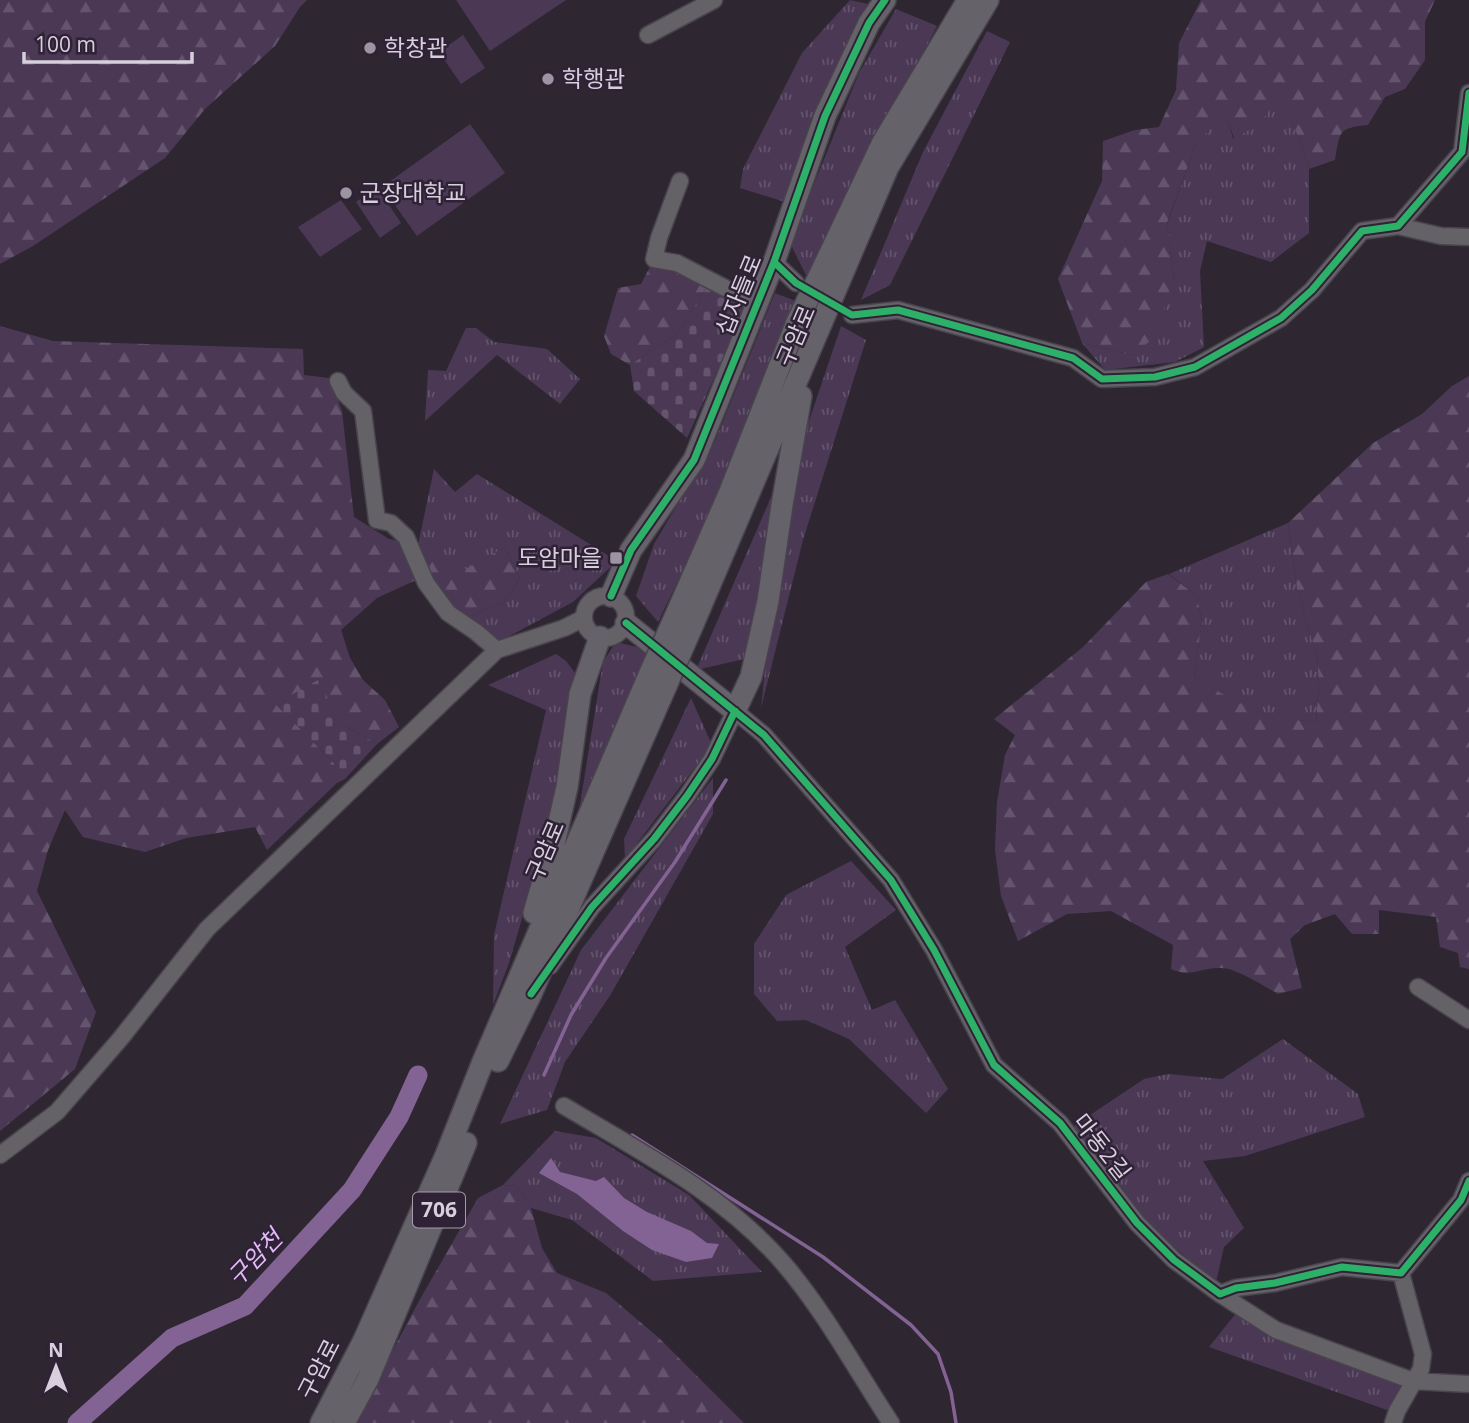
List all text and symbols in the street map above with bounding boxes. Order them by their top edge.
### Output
scale bar [24,21,192,65]
text: 100 m [35,30,96,58]
place label: 학창관 [384,31,447,63]
marker: 학창관 [362,40,378,56]
place label: 학행관 [562,62,625,94]
marker: 학행관 [540,71,556,87]
place label: 군장대학교 [360,176,466,208]
marker: 군장대학교 [338,185,354,201]
street label: 십자들로 [707,249,769,340]
street label: 구암로 [768,300,822,371]
place label: 도암마을 [517,541,602,573]
marker: 도암마을 [608,550,624,566]
street label: 구암로 [517,815,571,886]
street label: 마동2길 [1067,1106,1139,1186]
road number: 706 [413,1192,465,1228]
water label: 구암천 [219,1220,291,1292]
north arrow [21,1332,91,1402]
street label: 구암로 [289,1333,347,1404]
text: N [48,1337,64,1363]

